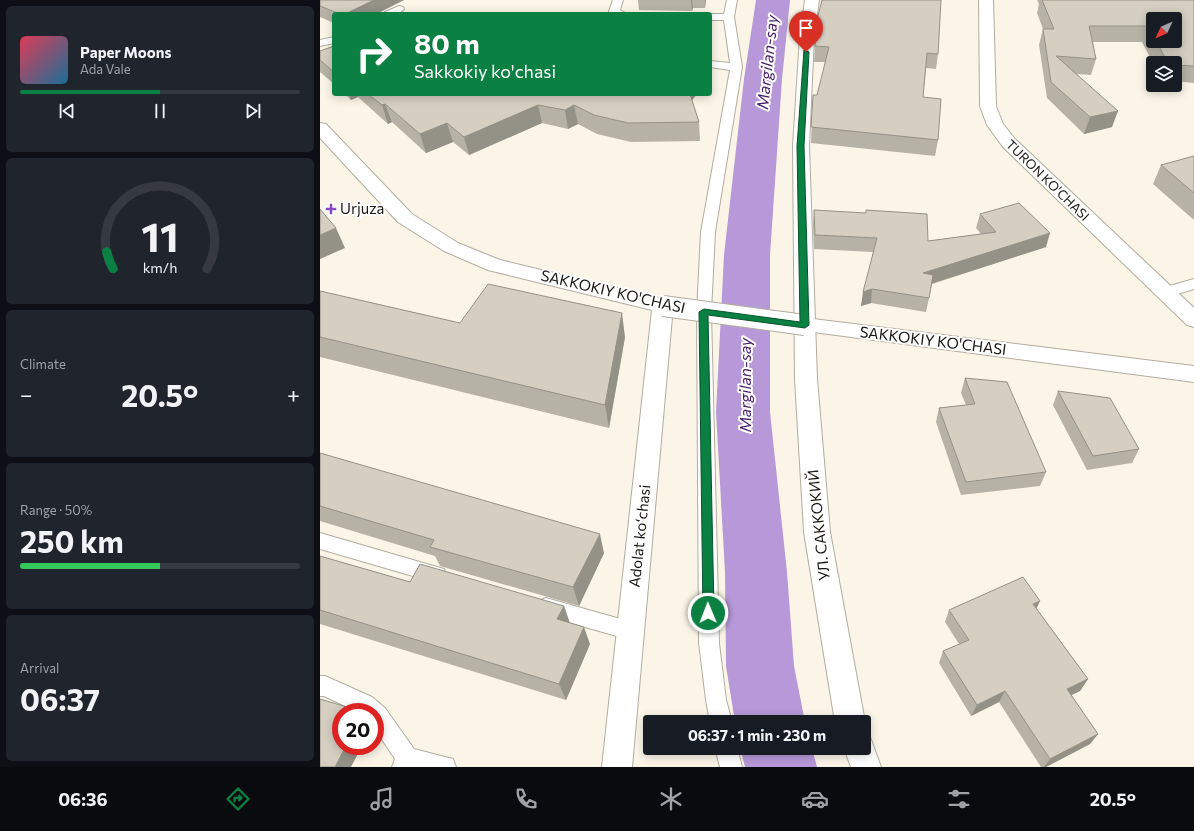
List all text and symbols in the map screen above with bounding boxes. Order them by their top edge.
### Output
pin [789,11,823,52]
north arrow [1146,12,1182,48]
map controls [1146,12,1182,92]
water label: Margilan-say [752,13,781,110]
icon: arrive [795,17,817,39]
text: 80 m [414,26,480,60]
icon: right [348,28,400,80]
text: Paper Moons [80,43,171,61]
button: layers [1146,56,1182,92]
text: Sakkokiy ko'chasi [414,60,556,82]
text: Ada Vale [80,61,131,77]
icon: previous [56,100,78,122]
icon: pause [149,100,171,122]
icon: next [242,100,264,122]
street label: TURON KO'CHASI [1003,136,1093,224]
place label: Urjuza [340,199,384,217]
marker: Urjuza [325,203,337,215]
text: 11 [141,210,179,261]
text: km/h [143,258,177,276]
street label: SAKKOKIY KO'CHASI [539,266,687,316]
street label: SAKKOKIY KO'CHASI [859,322,1007,358]
water label: Margilan-say [735,337,754,432]
text: Climate [20,356,66,372]
text: 20.5° [121,376,198,413]
text: − [20,381,33,408]
text: + [287,381,300,408]
street label: УЛ. САККОКИЙ [803,469,833,582]
street label: Adolat koʻchasi [625,484,653,588]
text: Range · 50% [20,502,92,518]
text: 250 km [20,522,124,559]
position arrow [687,592,729,634]
text: Arrival [20,660,59,676]
text: 06:37 [20,680,100,717]
speed limit sign: 20 [332,703,384,755]
text: 06:37 · 1 min · 230 m [688,726,826,744]
icon: directions [224,785,252,813]
icon: music [368,785,396,813]
icon: phone [512,785,540,813]
icon: climate [657,785,685,813]
icon: car [801,785,829,813]
icon: filters [945,785,973,813]
text: 06:36 [58,788,108,810]
text: 20.5° [1090,788,1136,810]

